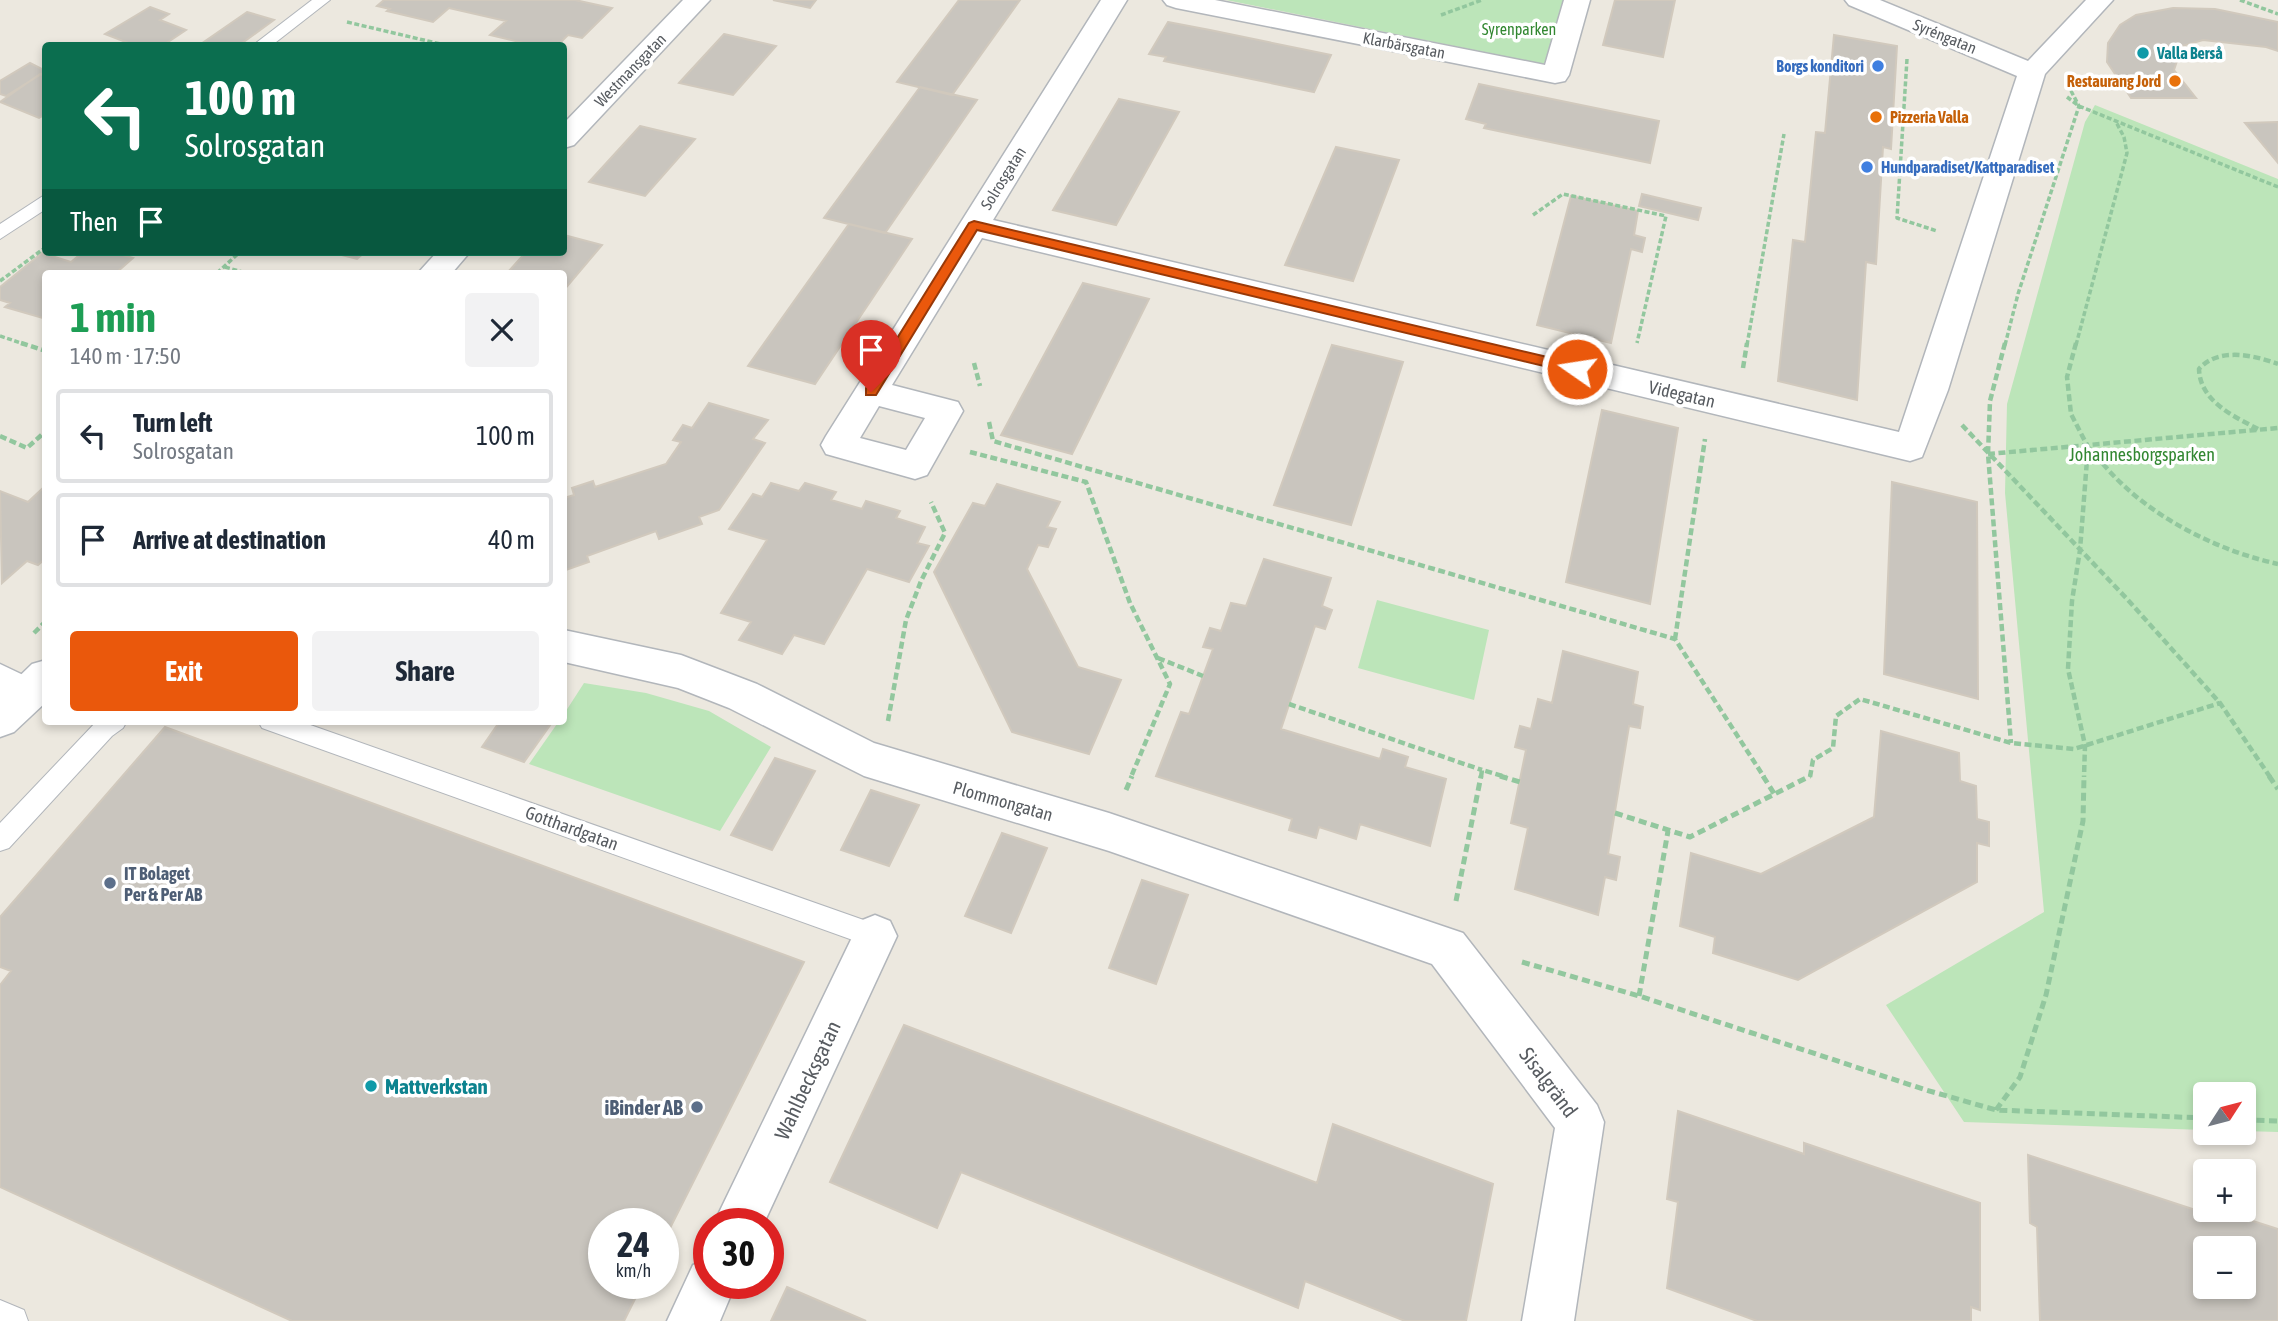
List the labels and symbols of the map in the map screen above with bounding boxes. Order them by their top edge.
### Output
street label: Syréngatan [1910,15,1979,58]
park label: Syrenparken [1482,20,1556,39]
street label: Klarbärsgatan [1361,28,1447,63]
street label: Westmansgatan [591,30,670,111]
place label: Valla Berså [2156,44,2223,62]
marker: Valla Berså [2135,45,2151,61]
place label: Borgs konditori [1776,57,1864,75]
marker: Borgs konditori [1870,58,1886,74]
place label: Restaurang Jord [2067,72,2161,90]
marker: Restaurang Jord [2167,73,2183,89]
place label: Pizzeria Valla [1890,108,1969,126]
marker: Pizzeria Valla [1868,109,1884,125]
street label: Solrosgatan [977,143,1030,213]
place label: Hundparadiset/Kattparadiset [1881,158,2055,176]
marker: Hundparadiset/Kattparadiset [1859,159,1875,175]
pin [841,320,901,392]
position arrow [1540,332,1614,406]
street label: Videgatan [1647,376,1717,412]
park label: Johannesborgsparken [2069,444,2215,465]
street label: Plommongatan [951,777,1055,825]
street label: Gotthardgatan [523,801,621,855]
place label: IT Bolaget Per & Per AB [124,863,203,905]
marker: IT Bolaget Per & Per AB [102,875,118,891]
street label: Wahlbecksgatan [769,1017,845,1143]
street label: Sisalgränd [1515,1043,1583,1121]
place label: Mattverkstan [385,1074,488,1098]
marker: Mattverkstan [363,1078,379,1094]
north arrow [2193,1082,2256,1144]
place label: iBinder AB [604,1095,683,1119]
marker: iBinder AB [689,1099,705,1115]
speed limit sign: 30 [693,1208,784,1299]

